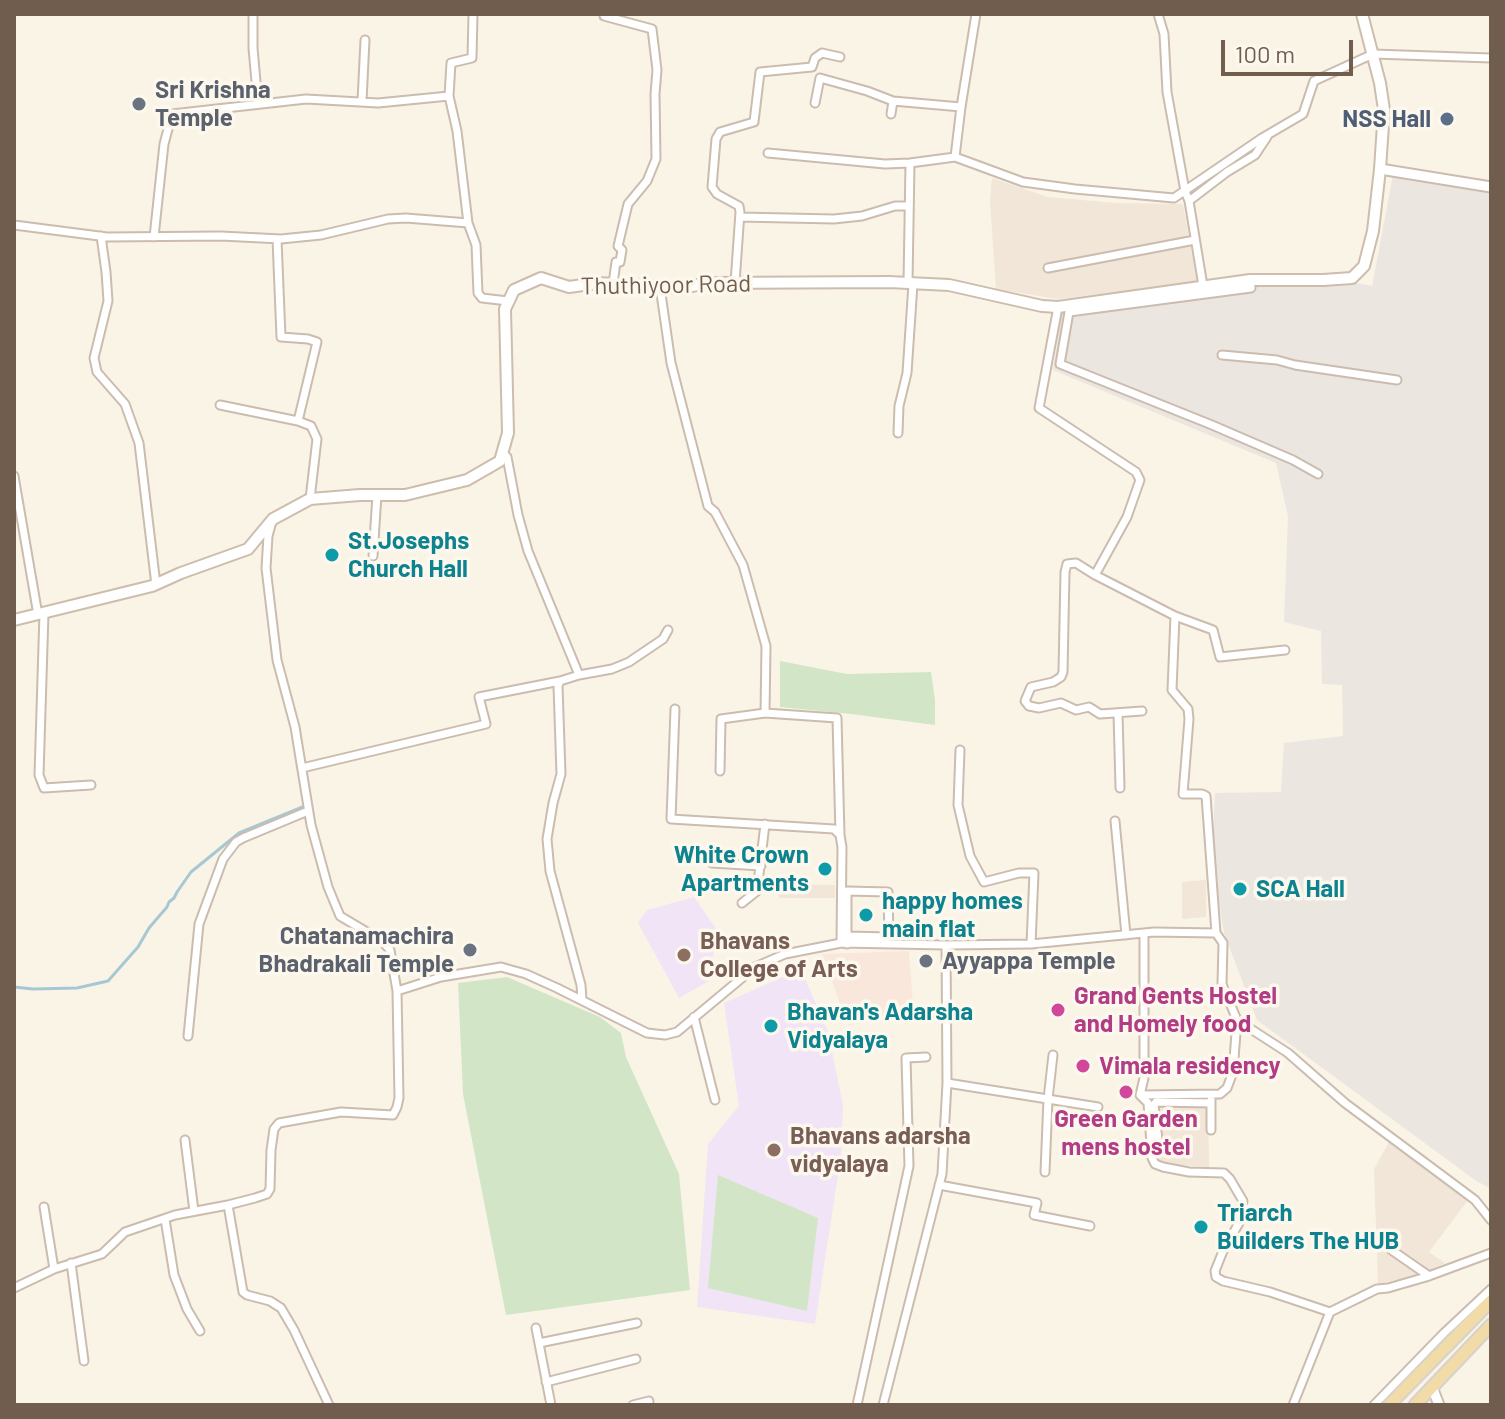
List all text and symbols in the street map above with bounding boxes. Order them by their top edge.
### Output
scale bar [1225,24,1357,74]
text: 100 m [1235,39,1295,68]
place label: Sri Krishna Temple [155,76,271,132]
marker: Sri Krishna Temple [130,95,148,113]
place label: NSS Hall [1342,105,1431,133]
marker: NSS Hall [1438,110,1456,128]
street label: Thuthiyoor Road [580,269,752,301]
place label: St.Josephs Church Hall [348,527,469,583]
marker: St.Josephs Church Hall [323,546,341,564]
place label: White Crown Apartments [674,841,809,897]
marker: White Crown Apartments [816,860,834,878]
place label: SCA Hall [1256,875,1345,903]
marker: SCA Hall [1231,880,1249,898]
place label: happy homes main flat [882,887,1023,943]
marker: happy homes main flat [857,906,875,924]
place label: Chatanamachira Bhadrakali Temple [259,922,454,978]
place label: Bhavans College of Arts [700,927,858,983]
marker: Chatanamachira Bhadrakali Temple [461,941,479,959]
marker: Bhavans College of Arts [675,946,693,964]
place label: Ayyappa Temple [942,947,1116,975]
marker: Ayyappa Temple [917,952,935,970]
place label: Grand Gents Hostel and Homely food [1074,982,1277,1038]
place label: Bhavan's Adarsha Vidyalaya [787,998,973,1054]
marker: Grand Gents Hostel and Homely food [1049,1001,1067,1019]
marker: Bhavan's Adarsha Vidyalaya [762,1017,780,1035]
place label: Vimala residency [1099,1052,1280,1080]
marker: Vimala residency [1074,1057,1092,1075]
marker: Green Garden mens hostel [1117,1083,1135,1101]
place label: Green Garden mens hostel [1054,1105,1198,1161]
place label: Bhavans adarsha vidyalaya [790,1122,971,1178]
marker: Bhavans adarsha vidyalaya [765,1141,783,1159]
place label: Triarch Builders The HUB [1217,1199,1399,1255]
marker: Triarch Builders The HUB [1192,1218,1210,1236]

